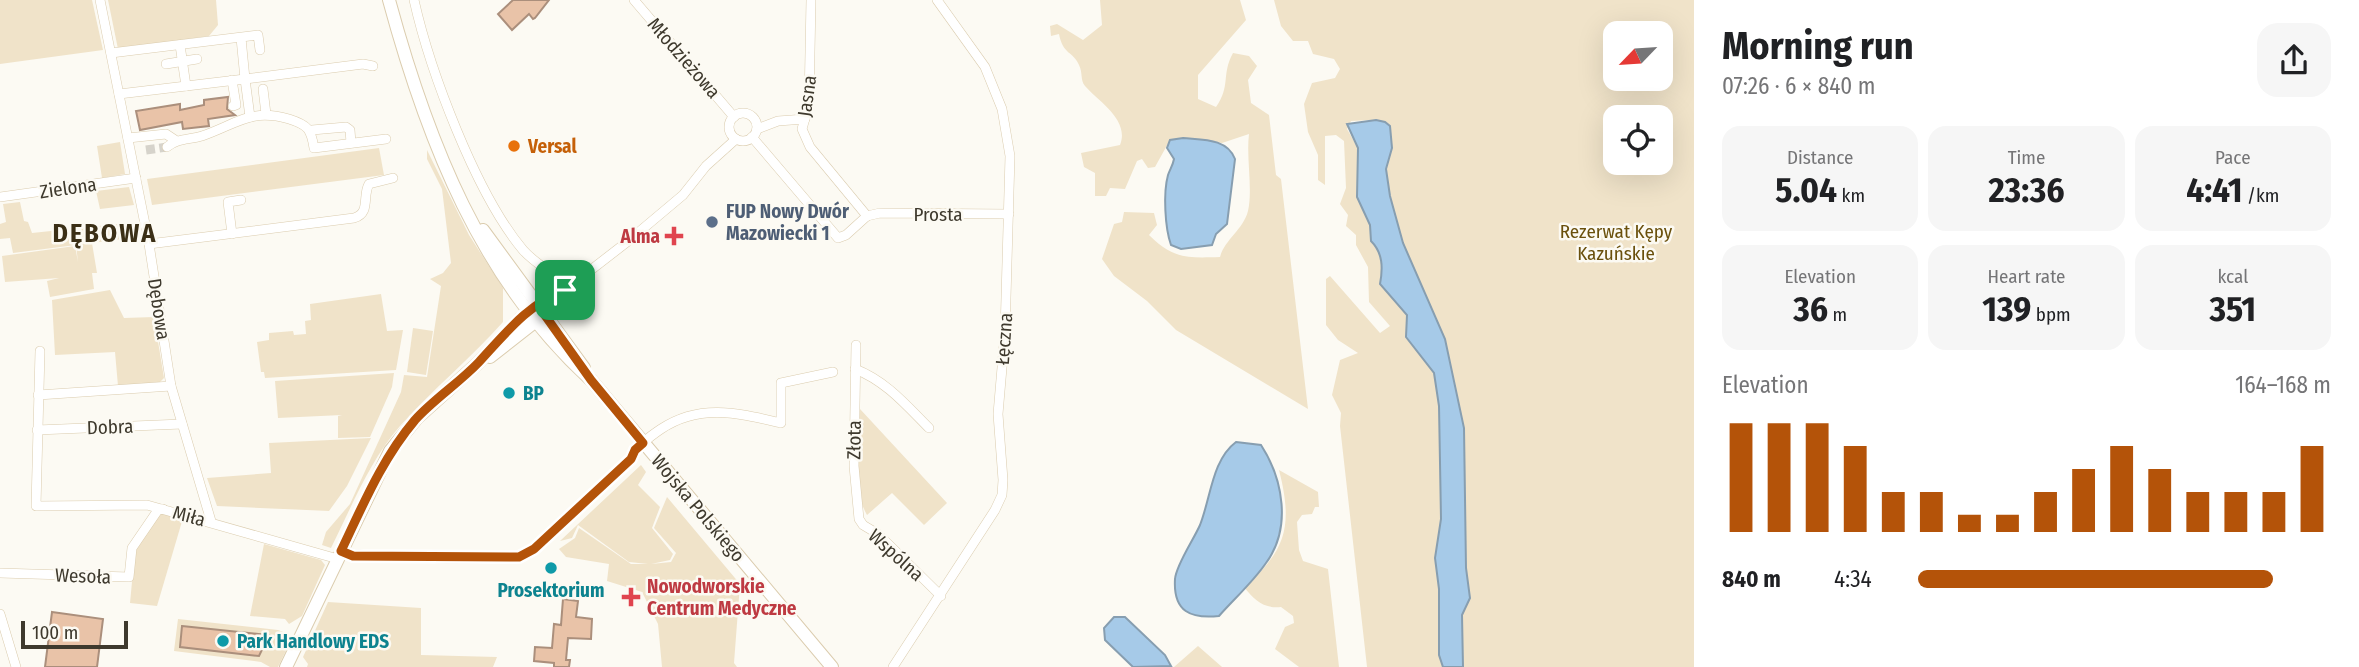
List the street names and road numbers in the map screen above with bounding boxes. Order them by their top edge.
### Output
street label: Młodzieżowa [643,13,725,103]
street label: Jasna [793,74,821,118]
street label: Zielona [38,173,98,203]
street label: Prosta [913,203,963,226]
street label: Dębowa [143,277,175,341]
street label: Łęczna [991,312,1017,366]
street label: Dobra [86,415,134,439]
street label: Złota [842,420,866,460]
street label: Wojska Polskiego [646,450,750,566]
street label: Miła [170,501,208,531]
street label: Wspólna [864,524,928,586]
street label: Wesoła [55,564,111,588]

